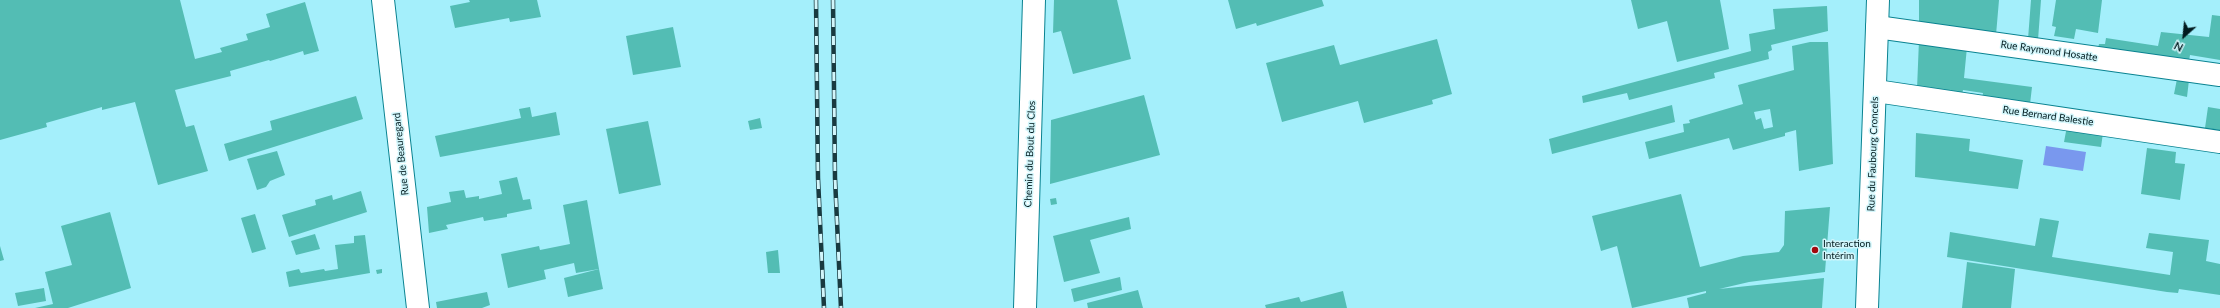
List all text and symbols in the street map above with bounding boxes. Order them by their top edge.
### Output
north arrow [2164,16,2204,56]
street label: Rue Raymond Hosatte [2000,38,2098,64]
text: N [2172,39,2185,55]
street label: Rue du Faubourg Croncels [1865,96,1881,212]
street label: Chemin du Bout du Clos [1022,101,1038,207]
street label: Rue Bernard Balestie [2002,104,2094,128]
street label: Rue de Beauregard [391,112,411,196]
place label: Interaction Intérim [1823,238,1871,262]
marker: Interaction Intérim [1810,245,1820,255]

